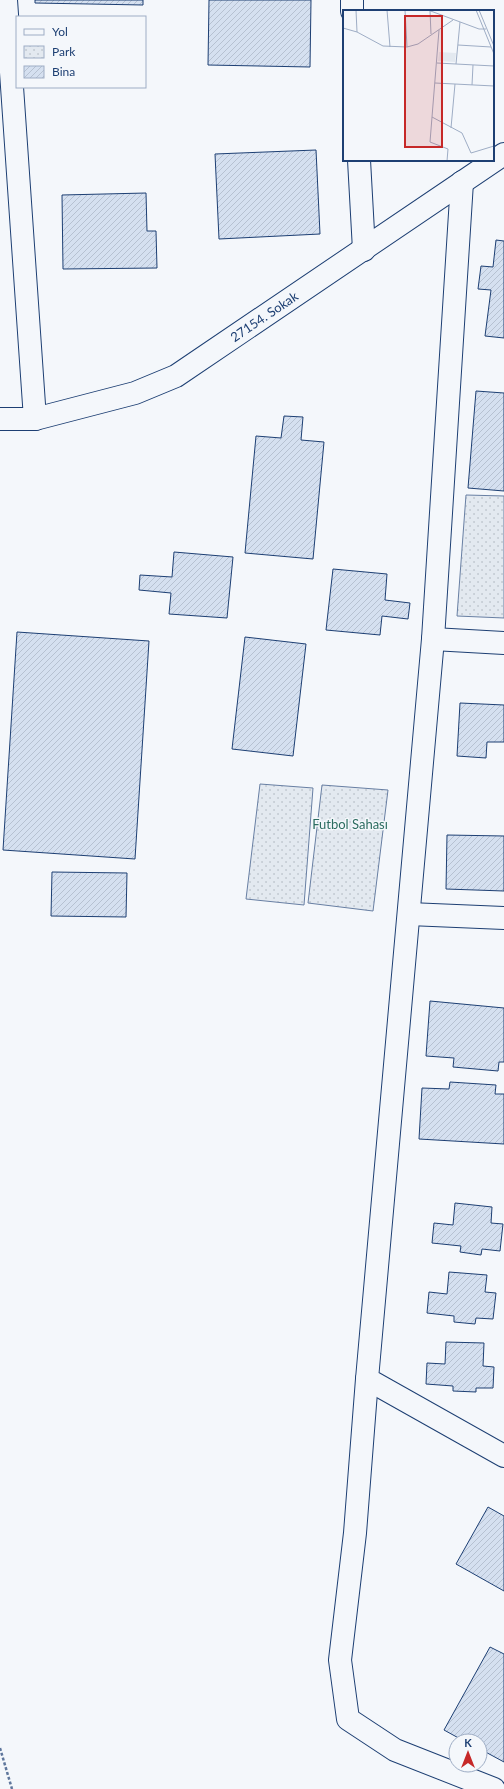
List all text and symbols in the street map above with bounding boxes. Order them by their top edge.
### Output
inset map [343,10,494,161]
legend [16,16,146,88]
text: Yol [52,24,68,39]
text: Park [52,44,76,59]
text: Bina [52,64,75,79]
street label: 27154. Sokak [227,288,301,345]
park label: Futbol Sahası [312,816,388,832]
north arrow [448,1733,488,1773]
text: K [464,1736,472,1749]

